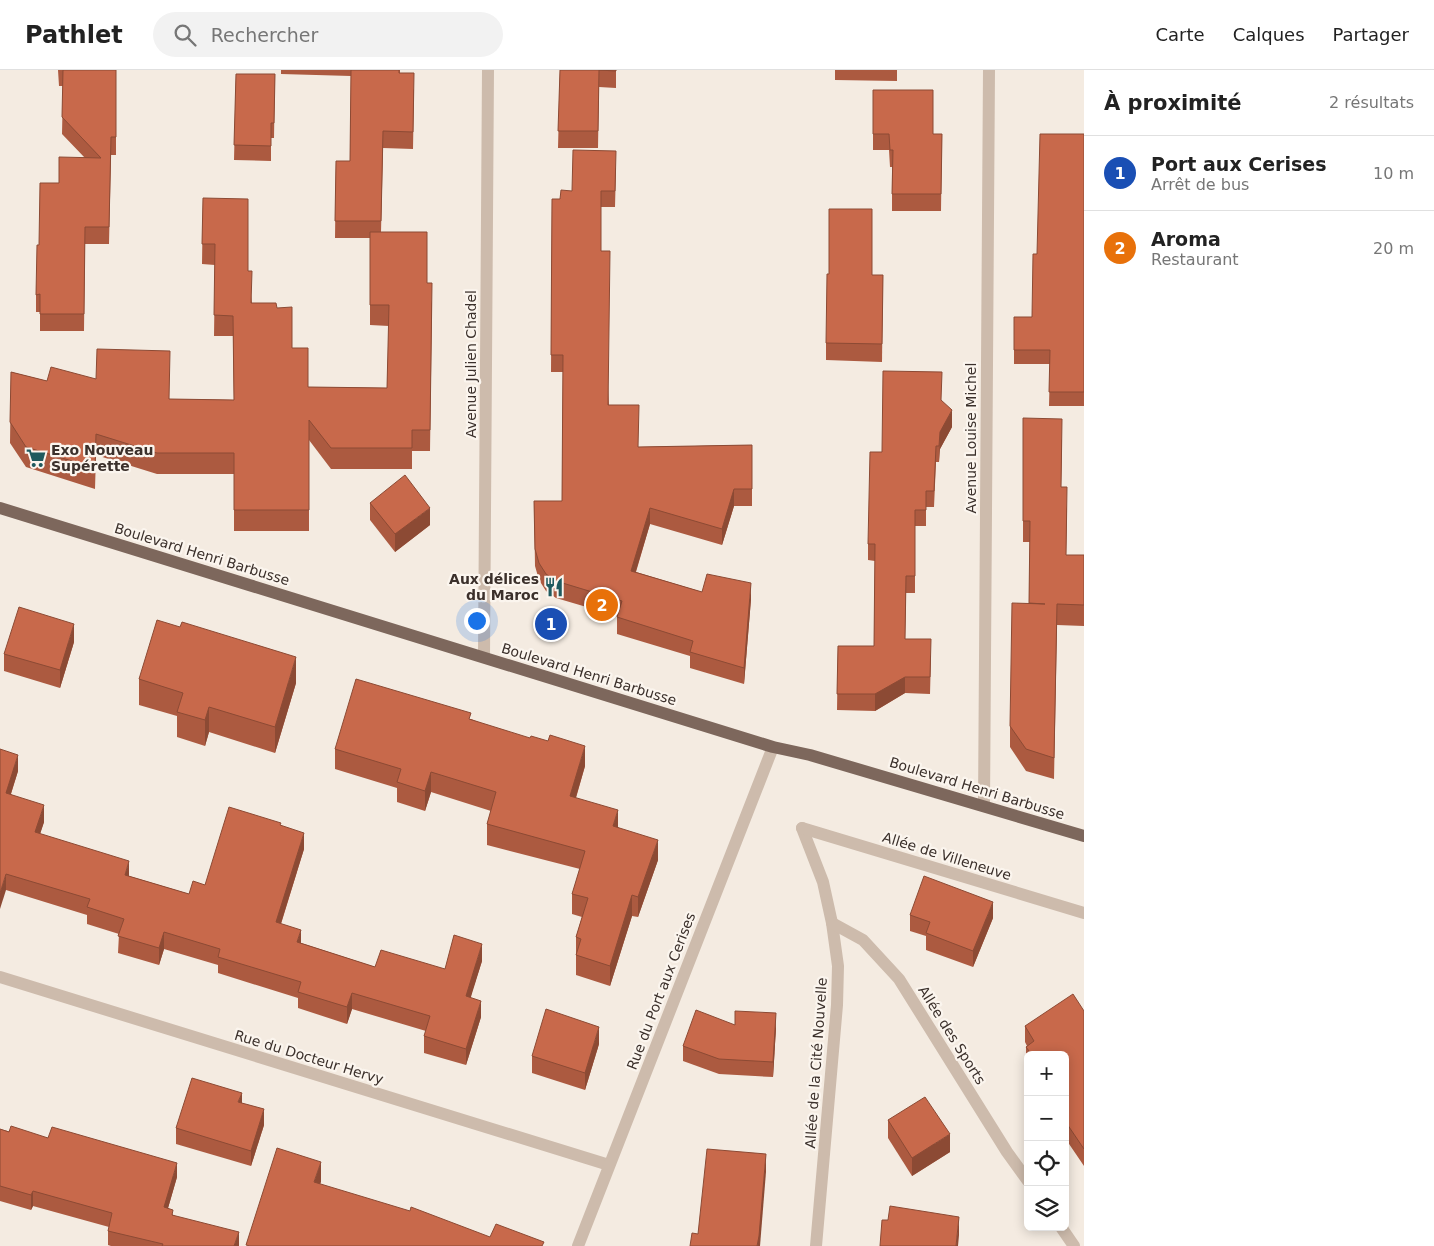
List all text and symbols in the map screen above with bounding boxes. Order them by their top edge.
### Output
search box [153,12,503,57]
text: Pathlet [25,21,123,49]
icon: search [171,21,199,49]
text: Rechercher [211,24,318,46]
text: Carte [1156,24,1205,45]
text: Calques [1233,24,1305,45]
text: Partager [1333,24,1409,45]
text: À proximité [1104,91,1241,115]
text: 2 résultats [1329,93,1414,112]
text: Port aux Cerises [1151,153,1326,175]
text: 1 [1114,164,1126,183]
text: 10 m [1373,164,1414,183]
text: Arrêt de bus [1151,175,1249,194]
text: Aroma [1151,228,1221,250]
text: 2 [1114,239,1126,258]
text: 20 m [1373,239,1414,258]
text: Restaurant [1151,250,1239,269]
street label: Avenue Julien Chadel [463,290,479,438]
street label: Avenue Louise Michel [963,363,979,513]
place label: Exo Nouveau Supérette [51,442,153,474]
supermarket icon: Exo Nouveau Supérette [25,447,47,469]
street label: Boulevard Henri Barbusse [113,520,291,588]
place label: Aux délices du Maroc [449,571,539,603]
restaurant icon: Aux délices du Maroc [543,576,565,598]
pin: 2 [586,586,618,624]
pin: 1 [535,605,567,643]
your location [464,608,490,634]
street label: Boulevard Henri Barbusse [500,640,678,708]
street label: Boulevard Henri Barbusse [888,754,1066,822]
street label: Allée de Villeneuve [881,829,1013,883]
street label: Rue du Port aux Cerises [624,910,698,1072]
street label: Allée de la Cité Nouvelle [802,977,830,1149]
street label: Allée des Sports [915,983,989,1087]
street label: Rue du Docteur Hervy [233,1027,385,1087]
map controls [1024,1051,1069,1231]
button: + [1024,1051,1069,1096]
button: − [1024,1096,1069,1141]
button: locate [1024,1141,1069,1186]
button: layers [1024,1186,1069,1231]

